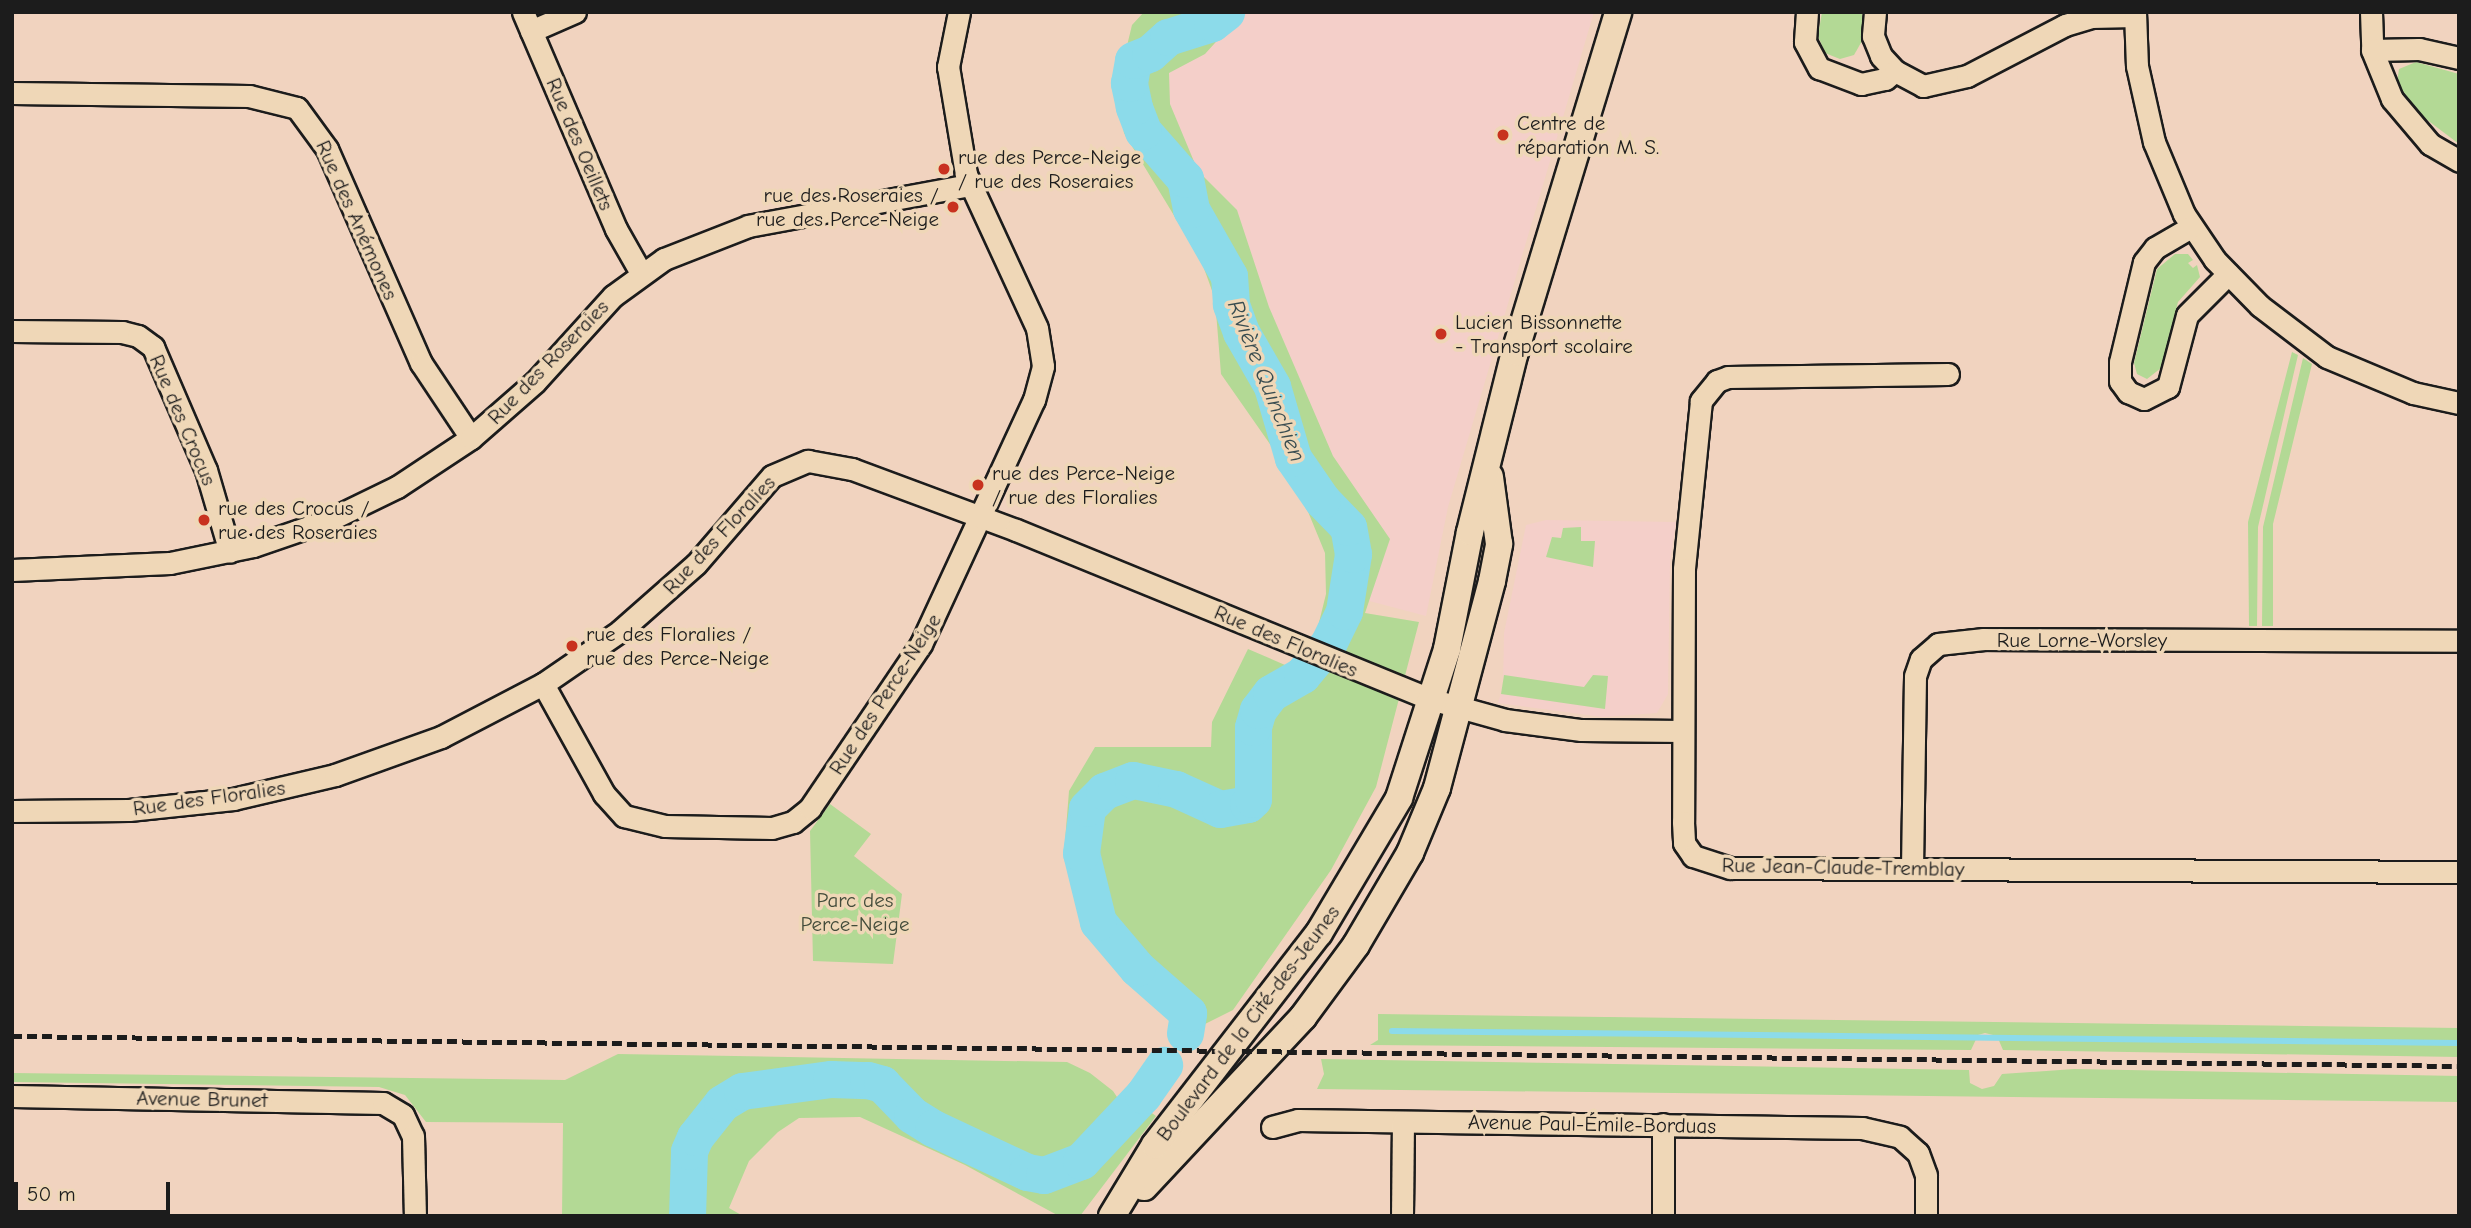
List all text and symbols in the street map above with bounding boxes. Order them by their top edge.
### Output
street label: Rue des Oeillets [541,74,619,214]
place label: Centre de réparation M. S. [1517,110,1659,160]
marker: Centre de réparation M. S. [1495,127,1511,143]
street label: Rue des Anémones [311,136,403,304]
place label: rue des Perce-Neige / rue des Roseraies [958,144,1141,194]
marker: rue des Perce-Neige / rue des Roseraies [936,161,952,177]
place label: rue des Roseraies / rue des Perce-Neige [756,182,939,232]
marker: rue des Roseraies / rue des Perce-Neige [945,199,961,215]
street label: Rue des Roseraies [482,294,614,430]
water label: Rivière Quinchien [1221,296,1311,466]
place label: Lucien Bissonnette - Transport scolaire [1455,309,1633,359]
marker: Lucien Bissonnette - Transport scolaire [1433,326,1449,342]
street label: Rue des Crocus [144,351,222,489]
place label: rue des Perce-Neige / rue des Floralies [992,460,1175,510]
street label: Rue des Floralies [657,470,781,600]
marker: rue des Perce-Neige / rue des Floralies [970,477,986,493]
place label: rue des Crocus / rue des Roseraies [218,495,377,545]
marker: rue des Crocus / rue des Roseraies [196,512,212,528]
street label: Rue des Floralies [1210,599,1362,683]
street label: Rue des Perce-Neige [823,609,947,779]
place label: rue des Floralies / rue des Perce-Neige [586,621,769,671]
street label: Rue Lorne-Worsley [1997,627,2167,653]
marker: rue des Floralies / rue des Perce-Neige [564,638,580,654]
street label: Rue des Floralies [131,775,287,821]
street label: Rue Jean-Claude-Tremblay [1722,852,1964,882]
park label: Parc des Perce-Neige [801,887,909,937]
street label: Boulevard de la Cité-des-Jeunes [1151,900,1345,1146]
street label: Avenue Brunet [136,1085,268,1113]
street label: Avenue Paul-Émile-Borduas [1468,1109,1716,1139]
scale bar [18,1168,173,1212]
text: 50 m [27,1182,76,1206]

